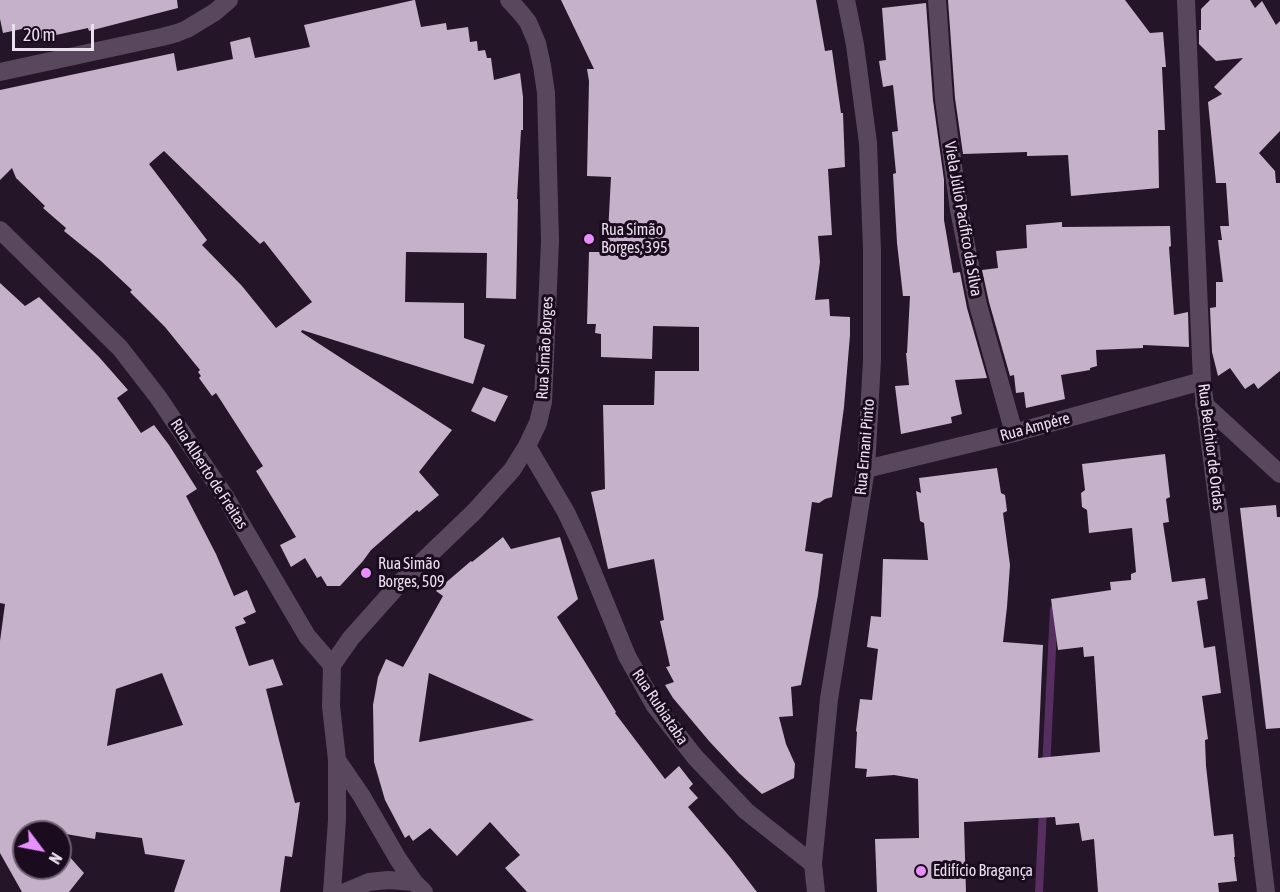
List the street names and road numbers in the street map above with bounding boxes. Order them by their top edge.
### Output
street label: Viela Júlio Pacífico da Silva [940,140,986,298]
street label: Rua Simão Borges [533,296,557,400]
street label: Rua Belchior de Ordas [1194,382,1228,512]
street label: Rua Ernani Pinto [851,398,879,496]
street label: Rua Ampére [998,408,1072,446]
street label: Rua Alberto de Freitas [166,415,252,533]
street label: Rua Rubiataba [628,666,692,748]

